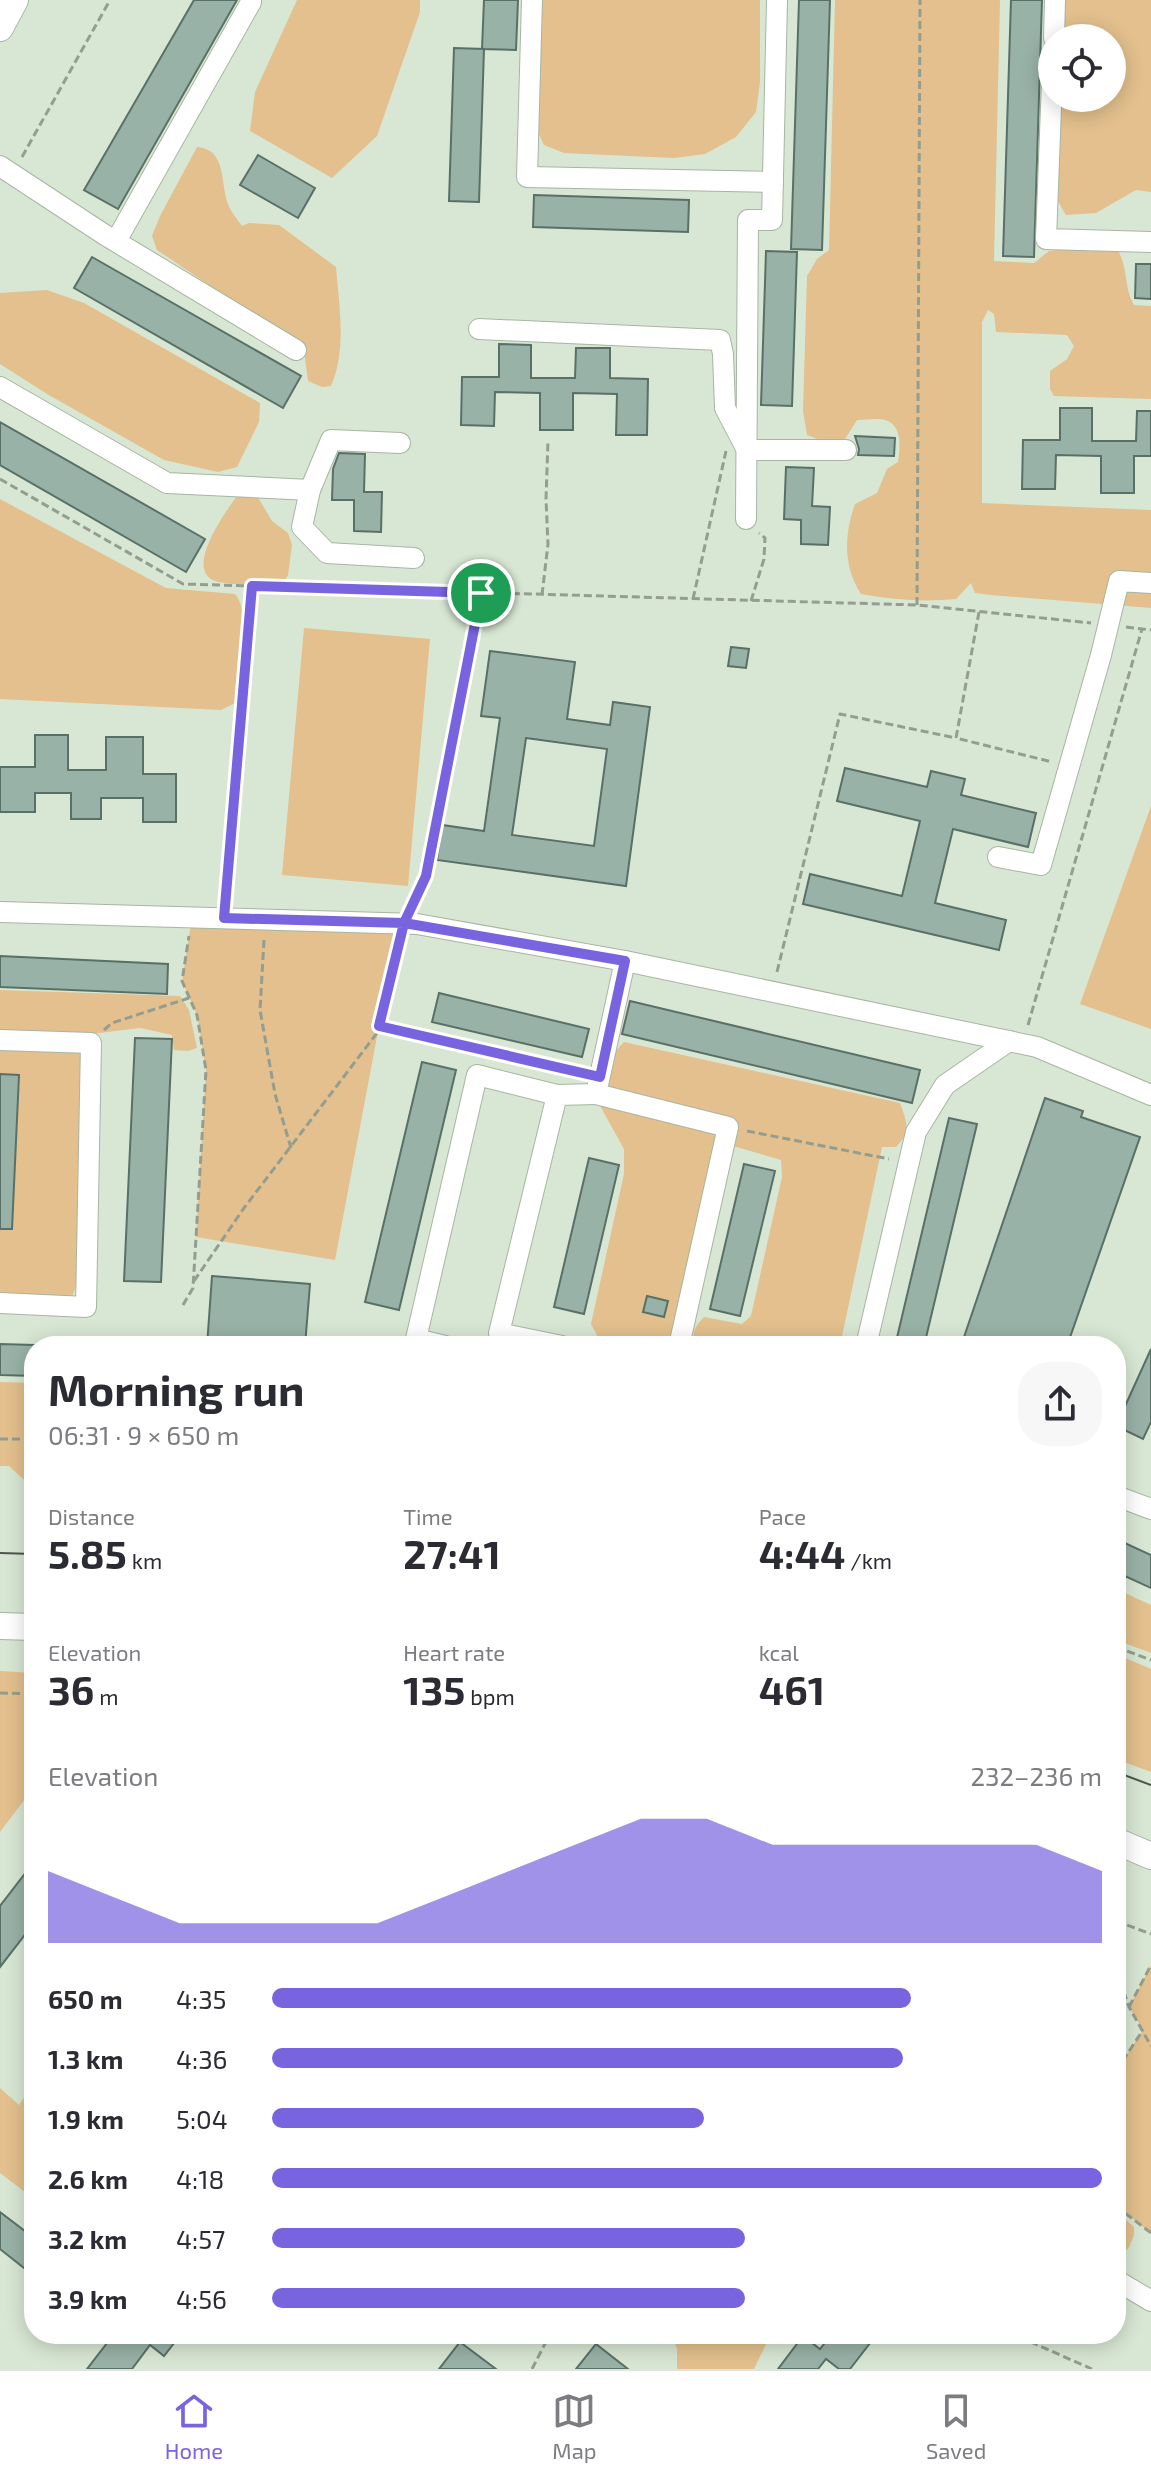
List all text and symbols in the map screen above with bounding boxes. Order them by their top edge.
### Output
map controls [1038,24,1126,112]
button: locate [1038,24,1126,112]
pin [447,559,515,627]
icon: arrive [459,571,503,615]
text: Morning run [48,1362,304,1415]
button: share [1018,1362,1102,1446]
text: 06:31 · 9 × 650 m [48,1419,239,1450]
text: Distance [48,1503,135,1529]
text: Time [403,1503,453,1529]
text: Pace [759,1503,806,1529]
text: 5.85 [48,1529,127,1577]
text: 27:41 [403,1529,501,1577]
text: 4:44 [759,1529,845,1577]
text: km [127,1547,162,1573]
text: /km [845,1547,892,1573]
text: Elevation [48,1639,141,1665]
text: Heart rate [403,1639,505,1665]
text: kcal [759,1639,799,1665]
text: 36 [48,1665,94,1713]
text: 135 [403,1665,465,1713]
text: 461 [759,1665,825,1713]
text: m [94,1683,118,1709]
text: bpm [465,1683,515,1709]
text: Elevation [48,1760,158,1791]
text: 232–236 m [970,1760,1102,1791]
text: 650 m [48,1983,123,2014]
text: 4:35 [176,1983,227,2014]
text: 1.3 km [48,2043,123,2074]
text: 4:36 [176,2043,227,2074]
text: 1.9 km [48,2103,124,2134]
text: 5:04 [176,2103,228,2134]
text: 2.6 km [48,2163,128,2194]
text: 4:18 [176,2163,224,2194]
text: 3.2 km [48,2223,127,2254]
text: 4:57 [176,2223,225,2254]
text: 3.9 km [48,2283,127,2314]
text: 4:56 [176,2283,227,2314]
tab: Home [165,2389,223,2463]
tab: Map [552,2389,597,2463]
tab: Saved [926,2389,986,2463]

